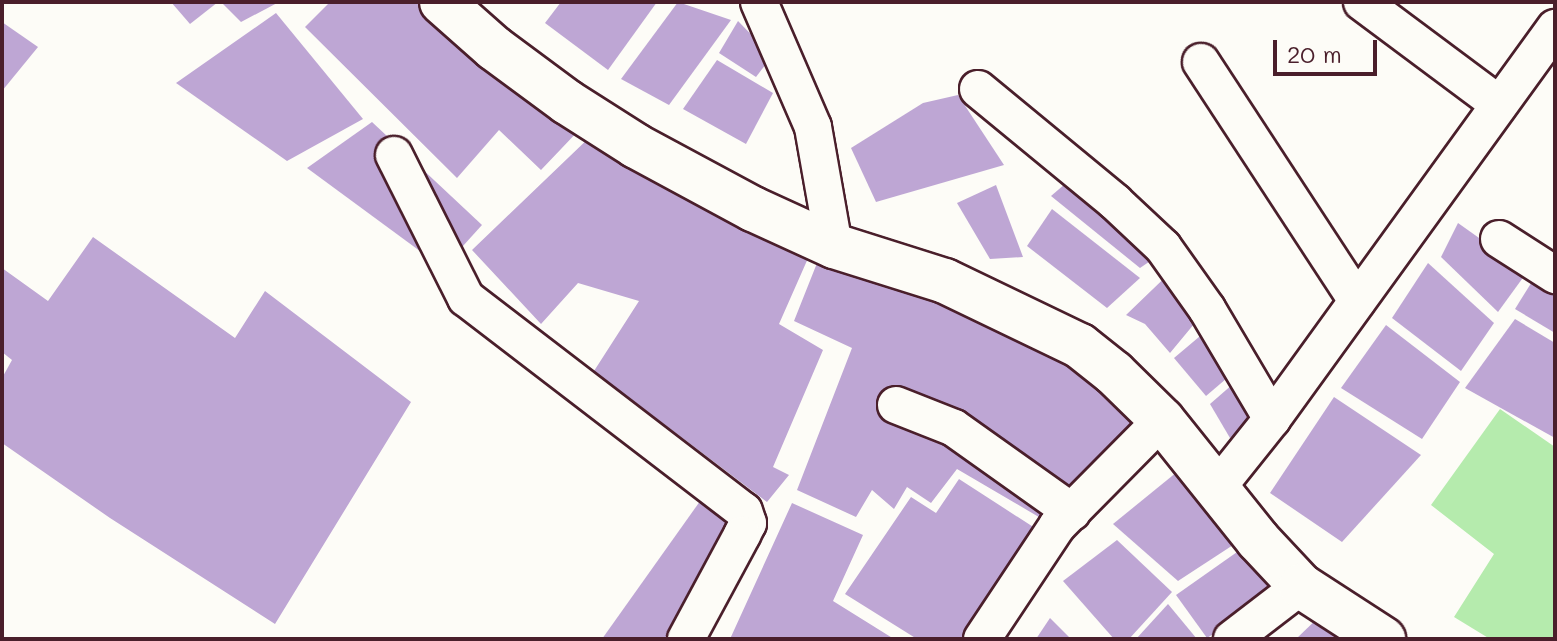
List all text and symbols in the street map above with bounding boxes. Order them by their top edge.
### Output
scale bar [1277,24,1381,74]
text: 20 m [1287,38,1342,69]

